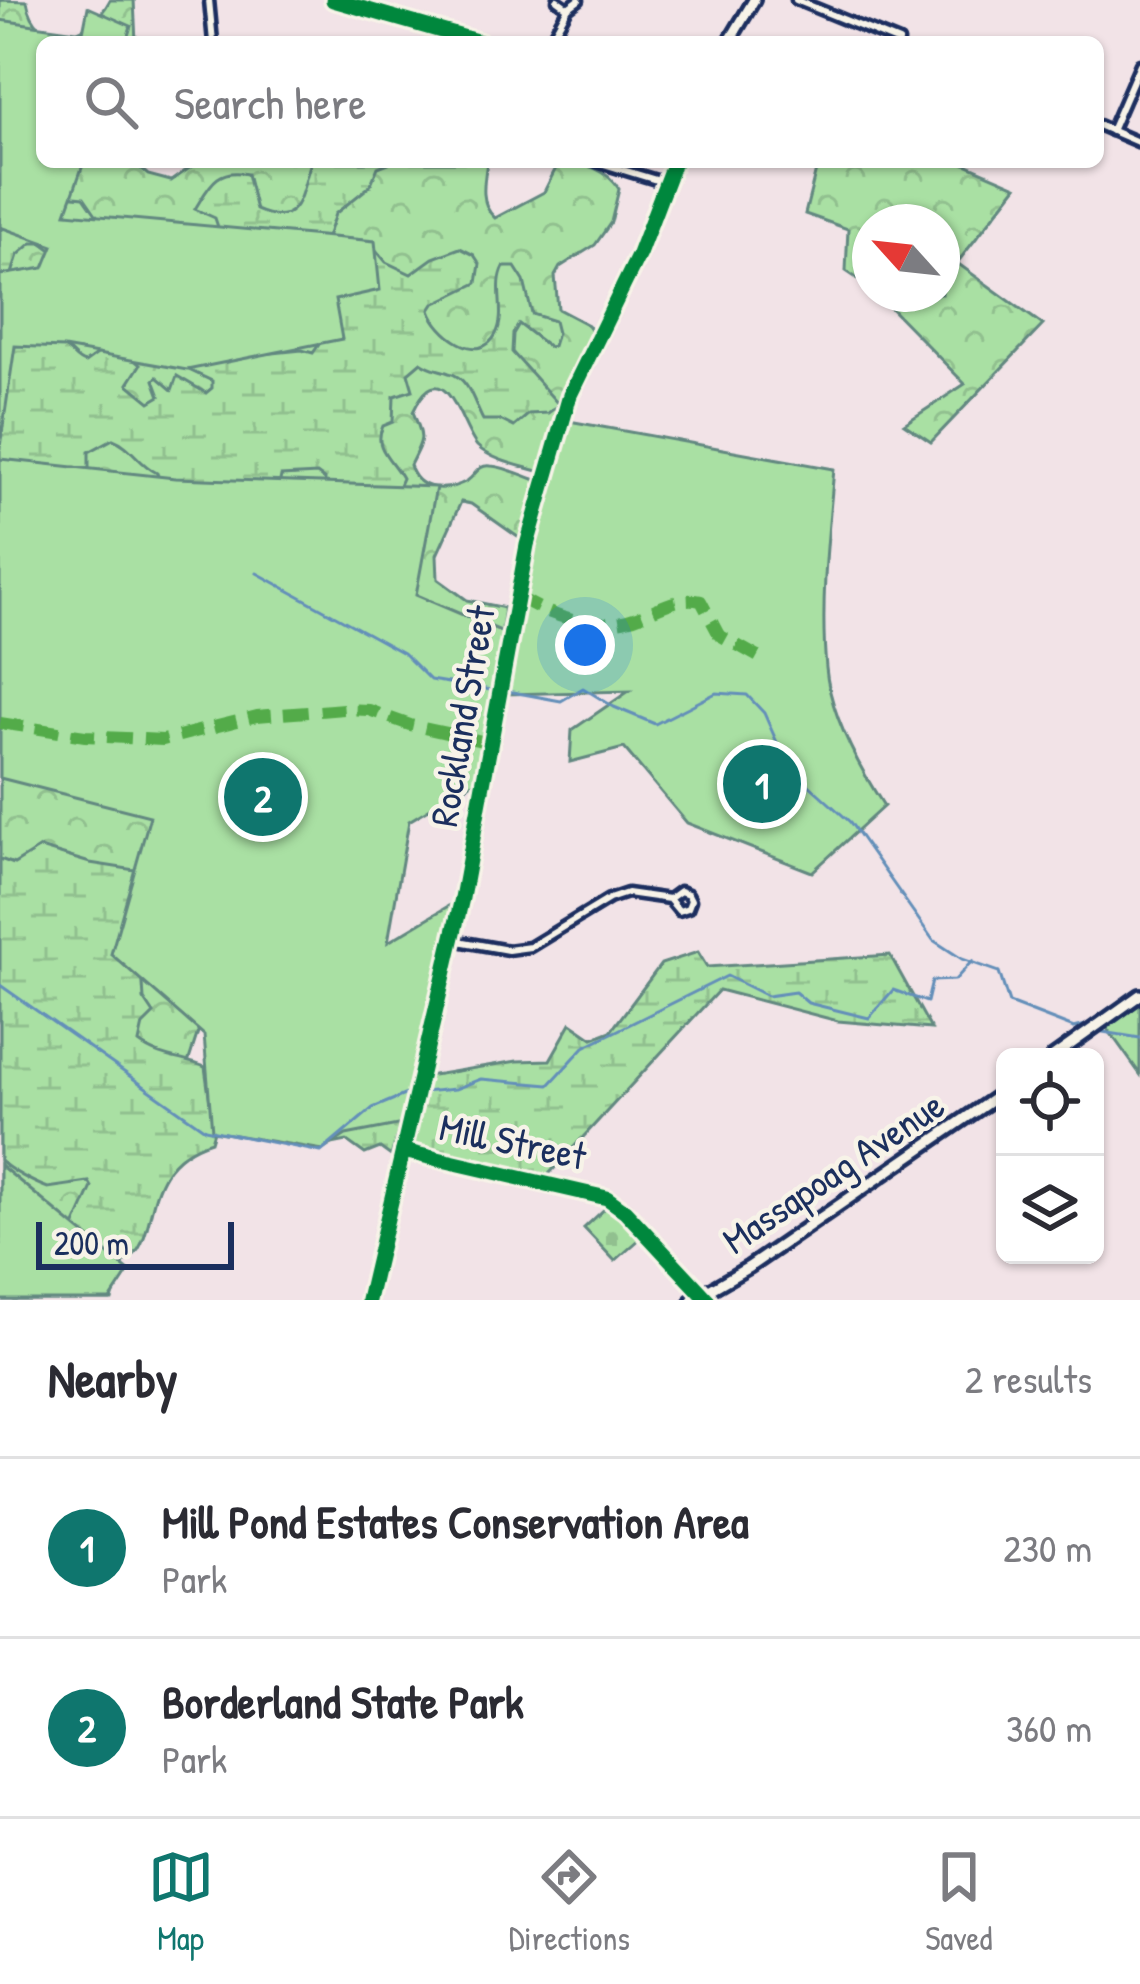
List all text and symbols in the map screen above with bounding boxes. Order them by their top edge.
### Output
search box [36,36,1104,168]
icon: search [78,69,144,135]
text: Search here [174,72,366,133]
north arrow [852,204,960,312]
street label: Rockland Street [416,601,507,830]
your location [555,615,615,675]
pin: 1 [723,739,801,829]
pin: 2 [224,752,302,842]
map controls [996,1048,1104,1264]
button: locate [996,1048,1104,1156]
street label: Massapoag Avenue [711,1078,954,1265]
street label: Mill Street [435,1099,592,1182]
button: layers [996,1156,1104,1264]
scale bar [36,1216,234,1269]
text: 200 m [54,1221,129,1265]
text: Nearby [48,1344,178,1413]
text: 2 results [965,1352,1092,1405]
text: Mill Pond Estates Conservation Area [162,1491,749,1552]
text: 1 [80,1521,94,1574]
text: 230 m [1003,1521,1092,1574]
text: Park [162,1552,227,1605]
text: Borderland State Park [162,1671,524,1732]
text: 2 [78,1701,96,1754]
text: 360 m [1006,1701,1092,1754]
text: Park [162,1732,227,1785]
tab: Map [148,1844,214,1960]
tab: Directions [509,1844,630,1960]
tab: Saved [925,1844,992,1960]

